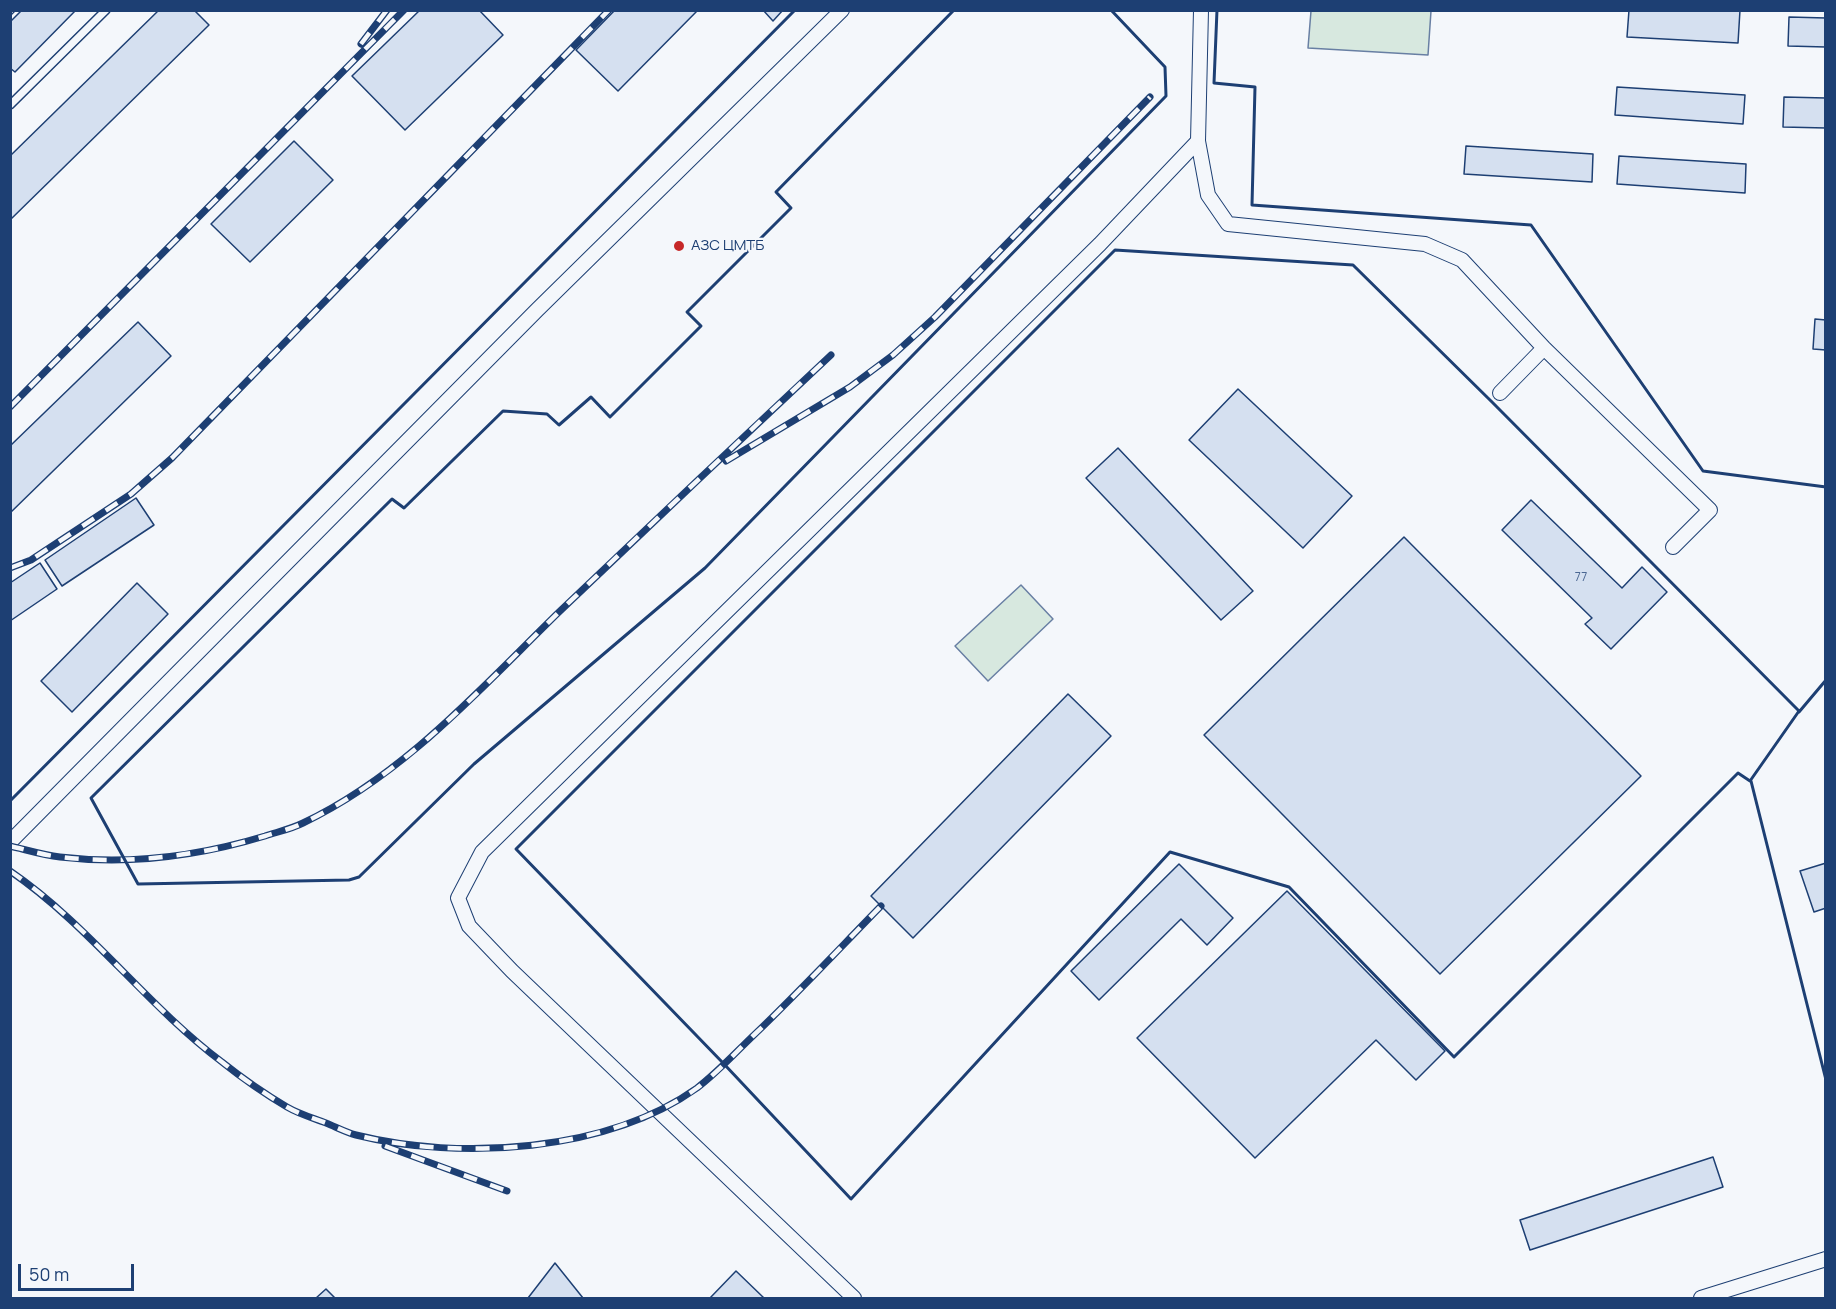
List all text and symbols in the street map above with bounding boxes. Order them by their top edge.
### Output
place label: АЗС ЦМТБ [691,237,764,255]
marker: АЗС ЦМТБ [672,239,686,253]
house number: 77 [1575,571,1587,585]
scale bar [21,1252,136,1290]
text: 50 m [29,1262,69,1286]

